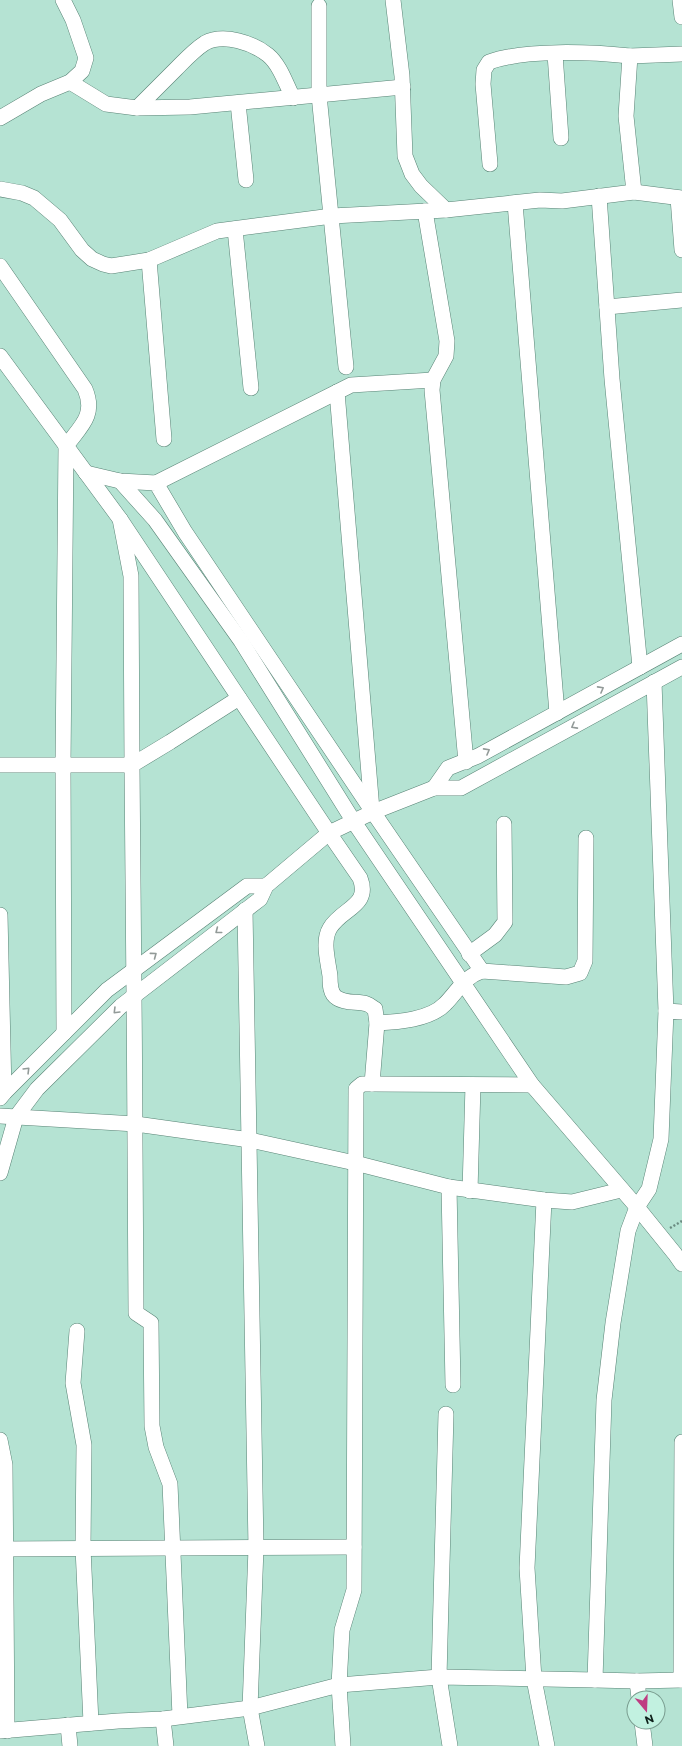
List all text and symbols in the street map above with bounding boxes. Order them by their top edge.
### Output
one-way arrow [597,686,604,693]
one-way arrow [571,721,578,728]
one-way arrow [483,749,490,756]
one-way arrow [216,926,223,933]
one-way arrow [150,952,157,960]
one-way arrow [113,1006,121,1014]
one-way arrow [22,1067,30,1075]
north arrow [626,1690,666,1730]
text: N [643,1711,656,1728]

